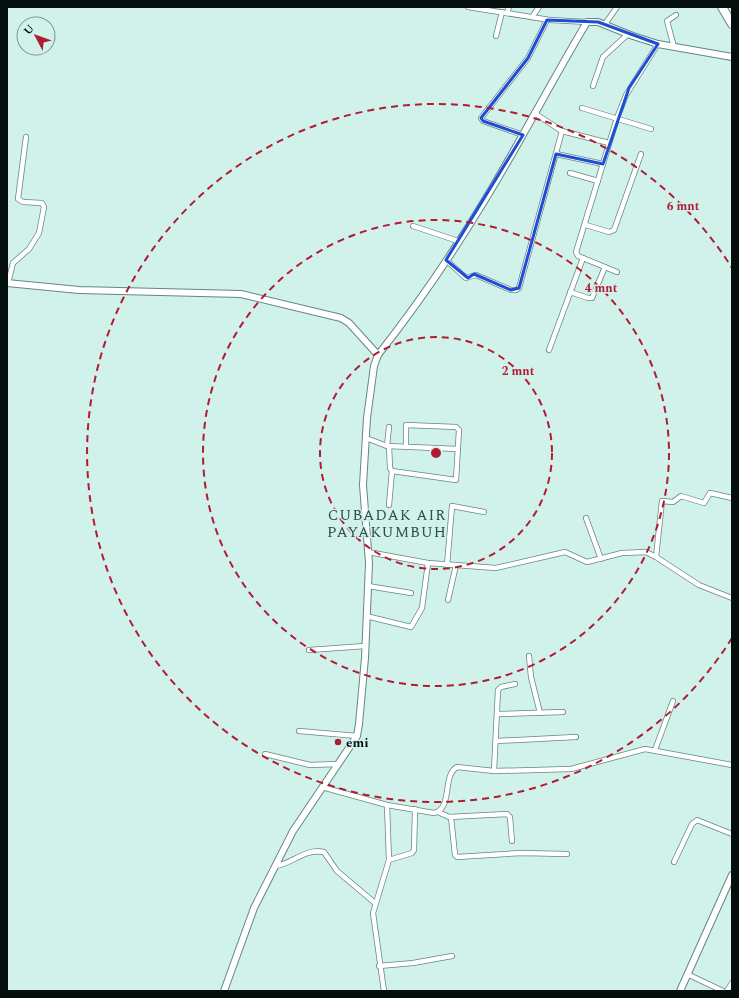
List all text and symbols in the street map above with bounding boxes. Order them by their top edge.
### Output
north arrow [16,16,56,56]
text: U [19,21,38,39]
text: 6 mnt [667,197,700,216]
text: 4 mnt [585,279,618,298]
text: 2 mnt [502,362,535,381]
centre of rings [429,446,443,460]
district label: CUBADAK AIR PAYAKUMBUH [327,504,447,544]
place label: emi [346,733,368,753]
marker: emi [333,737,343,747]

